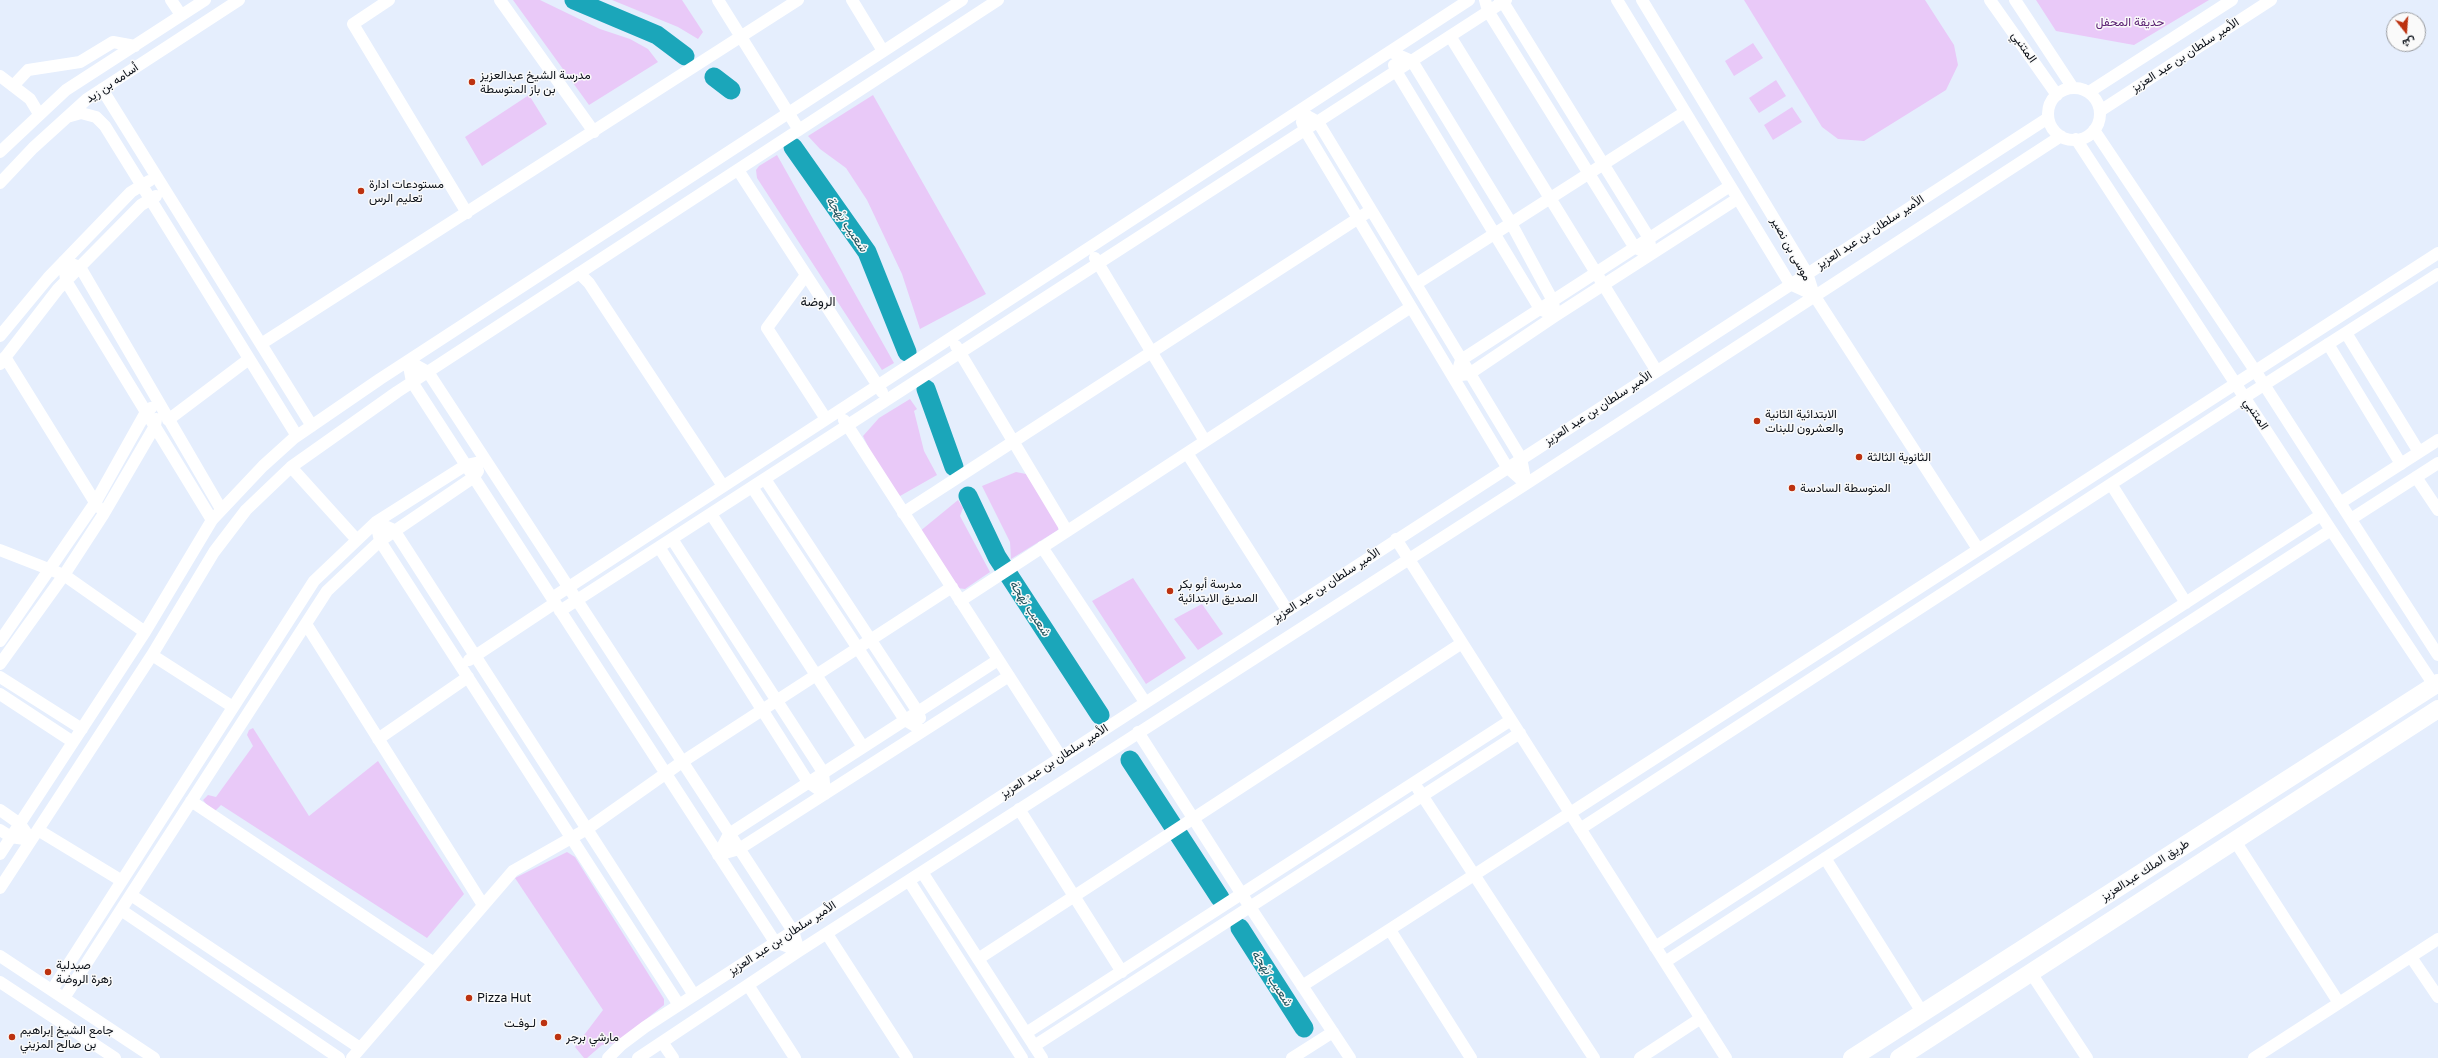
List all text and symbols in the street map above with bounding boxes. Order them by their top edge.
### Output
north arrow [2386,12,2426,52]
park label: حديقة المحفل [2096,15,2164,29]
street label: الأمير سلطان بن عبد العزيز [2128,15,2242,95]
street label: المتنبي [2008,29,2040,65]
text: ش [2401,35,2418,51]
street label: أسامه بن زيد [83,60,141,106]
place label: مدرسة الشيخ عبدالعزيز بن باز المتوسطة [480,68,591,96]
marker: مدرسة الشيخ عبدالعزيز بن باز المتوسطة [467,77,477,87]
place label: مستودعات ادارة تعليم الرس [369,177,444,205]
marker: مستودعات ادارة تعليم الرس [356,186,366,196]
street label: الأمير سلطان بن عبد العزيز [1813,192,1927,272]
water label: شعيب بَهْجة [823,193,871,255]
street label: موسى بن نصير [1768,215,1814,283]
district label: الروضة [801,294,835,310]
street label: الأمير سلطان بن عبد العزيز [1541,368,1655,448]
street label: المتنبي [2240,395,2272,433]
place label: الابتدائية الثانية والعشرون للبنات [1765,407,1844,435]
marker: الابتدائية الثانية والعشرون للبنات [1752,416,1762,426]
place label: الثانوية الثالثة [1867,450,1931,464]
marker: الثانوية الثالثة [1854,452,1864,462]
place label: المتوسطة السادسة [1800,481,1890,495]
marker: المتوسطة السادسة [1787,483,1797,493]
street label: الأمير سلطان بن عبد العزيز [1269,545,1383,625]
water label: شعيب بَهْجة [1006,577,1054,639]
place label: مدرسة أبو بكر الصديق الابتدائية [1178,577,1258,605]
marker: مدرسة أبو بكر الصديق الابتدائية [1165,586,1175,596]
street label: الأمير سلطان بن عبد العزيز [997,721,1111,801]
street label: طريق الملك عبدالعزيز [2098,836,2192,904]
street label: الأمير سلطان بن عبد العزيز [725,898,839,978]
water label: شعيب بَهْجة [1248,947,1296,1009]
place label: صيدلية زهرة الروضة [56,958,112,986]
marker: صيدلية زهرة الروضة [43,967,53,977]
place label: Pizza Hut [477,991,531,1005]
marker: Pizza Hut [464,993,474,1003]
place label: لـوفـت [504,1016,536,1030]
marker: لـوفـت [539,1018,549,1028]
place label: جامع الشيخ إبراهيم بن صالح المزيني [20,1023,114,1051]
place label: مارشي برجر [566,1030,619,1044]
marker: جامع الشيخ إبراهيم بن صالح المزيني [7,1032,17,1042]
marker: مارشي برجر [553,1032,563,1042]

